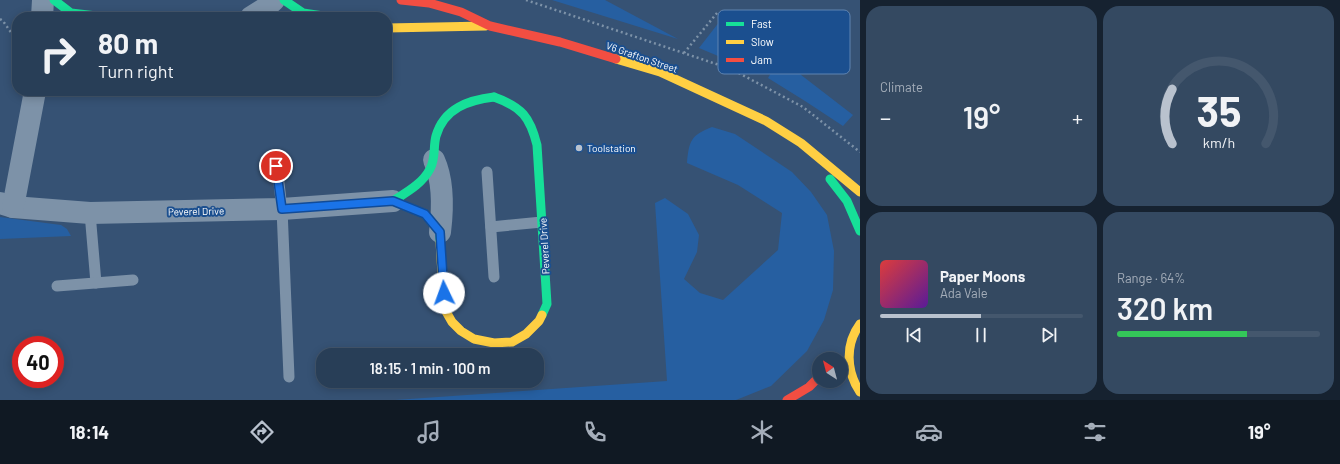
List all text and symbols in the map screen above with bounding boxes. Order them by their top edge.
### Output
legend [718,10,850,74]
text: Fast [751,17,772,30]
text: 80 m [98,26,158,60]
icon: right [32,28,84,80]
text: Slow [751,35,774,48]
street label: V6 Grafton Street [605,39,680,75]
text: Jam [751,53,772,66]
text: Turn right [98,60,174,82]
text: Climate [880,79,923,95]
text: 35 [1196,85,1241,135]
text: 19° [963,99,1000,135]
text: − [880,104,891,130]
text: + [1072,104,1083,130]
text: km/h [1202,134,1235,151]
place label: Toolstation [587,142,636,154]
marker: Toolstation [574,143,584,153]
pin [259,149,293,183]
icon: arrive [265,155,287,177]
street label: Peverel Drive [168,205,224,217]
street label: Peverel Drive [537,218,551,274]
text: Paper Moons [940,267,1025,285]
text: Range · 64% [1117,270,1185,286]
position arrow [423,272,465,314]
text: Ada Vale [940,285,988,301]
text: 320 km [1117,290,1213,326]
icon: previous [903,324,925,346]
icon: pause [970,324,992,346]
icon: next [1038,324,1060,346]
speed limit sign: 40 [12,336,64,388]
north arrow [812,352,848,388]
map controls [812,352,848,388]
text: 18:15 · 1 min · 100 m [369,359,491,377]
icon: directions [248,418,276,446]
icon: music [415,418,443,446]
icon: phone [581,418,609,446]
icon: climate [748,418,776,446]
icon: car [915,418,943,446]
icon: filters [1081,418,1109,446]
text: 18:14 [69,421,109,443]
text: 19° [1248,421,1271,443]

